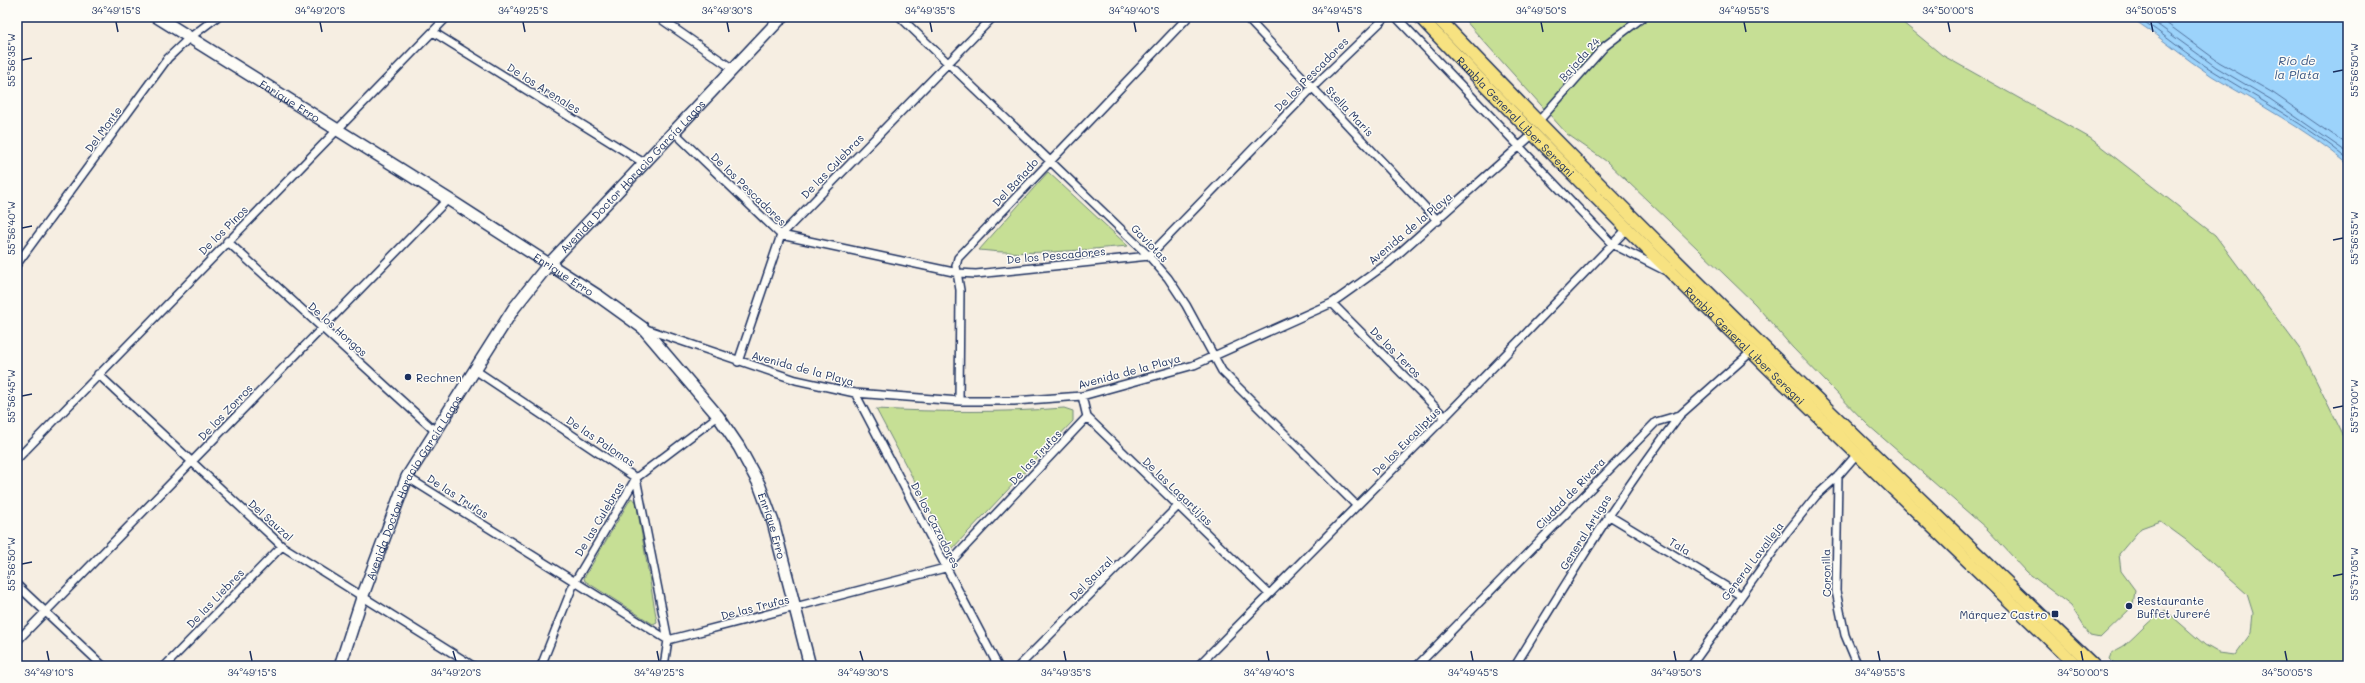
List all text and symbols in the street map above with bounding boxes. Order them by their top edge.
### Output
text: 34°49'15"S [91,3,141,17]
text: 34°49'20"S [295,3,346,17]
text: 34°49'25"S [498,3,548,17]
text: 34°49'30"S [702,3,753,17]
text: 34°49'35"S [905,3,956,17]
text: 34°49'40"S [1109,3,1160,17]
text: 34°49'45"S [1312,3,1363,17]
text: 34°49'50"S [1516,3,1567,17]
text: 34°49'55"S [1719,3,1770,17]
text: 34°50'00"S [1922,3,1974,17]
text: 34°50'05"S [2126,3,2177,17]
text: 55°56'35"W [4,33,18,87]
street label: Bajada 24 [1555,33,1603,84]
street label: De los Pescadores [1271,34,1351,114]
text: 55°56'50"W [2347,43,2361,97]
water label: Río de la Plata [2275,52,2319,82]
street label: Rambla General Liber Seregni [1454,53,1578,180]
street label: De los Arenales [504,59,584,117]
street label: Enrique Erro [257,76,324,125]
street label: Stella Maris [1323,83,1377,139]
street label: Avenida Doctor Horacio García Lagos [556,96,708,256]
street label: Del Monte [81,103,125,155]
street label: De las Culebras [797,130,867,202]
street label: De los Pescadores [708,149,790,229]
street label: Del Bañado [989,154,1042,209]
street label: Avenida de la Playa [1365,188,1455,268]
text: 55°56'40"W [4,201,18,255]
street label: De los Pinos [195,202,251,258]
text: 55°56'55"W [2347,211,2361,265]
street label: Gaviotas [1128,221,1172,265]
street label: De los Pescadores [1006,243,1106,267]
street label: Enrique Erro [531,249,597,299]
street label: Rambla General Liber Seregni [1682,283,1809,407]
street label: De los Hongos [305,298,371,360]
street label: De los Teros [1367,323,1425,381]
street label: Avenida de la Playa [750,347,856,389]
street label: Avenida de la Playa [1076,350,1182,392]
text: 55°56'45"W [4,369,18,423]
place label: Rechnen [416,370,462,385]
marker: Rechnen [403,372,413,382]
text: 55°57'00"W [2347,379,2361,433]
street label: De los Zorros [194,381,256,443]
street label: Avenida Doctor Horacio García Lagos [362,392,465,582]
street label: De los Eucaliptus [1369,404,1443,478]
street label: De las Palomas [564,412,638,470]
street label: De las Trufas [1005,426,1065,488]
street label: De las Lagartijas [1140,454,1216,528]
street label: Ciudad de Rivera [1532,454,1608,532]
street label: De las Trufas [424,471,492,521]
street label: De las Culebras [571,479,627,559]
street label: De los Cazadores [908,479,964,571]
street label: Enrique Erro [755,490,790,561]
street label: General Artigas [1556,491,1614,573]
street label: Del Sauzal [245,496,297,544]
street label: General Lavalleja [1718,519,1787,603]
street label: Tala [1666,534,1694,558]
text: 55°56'50"W [4,537,18,591]
text: 55°57'05"W [2347,547,2361,601]
street label: Coronilla [1818,549,1834,597]
street label: Del Sauzal [1066,553,1116,603]
street label: De las Liebres [183,565,247,631]
street label: De las Trufas [719,591,791,623]
place label: Restaurante Buffet Jureré [2137,593,2210,621]
marker: Restaurante Buffet Jureré [2124,601,2134,611]
place label: Márquez Castro [1959,607,2047,622]
marker: Márquez Castro [2050,609,2060,619]
text: 34°49'10"S [24,665,74,679]
text: 34°49'15"S [227,665,277,679]
text: 34°49'20"S [431,665,482,679]
text: 34°49'25"S [634,665,684,679]
text: 34°49'30"S [838,665,889,679]
text: 34°49'35"S [1041,665,1092,679]
text: 34°49'40"S [1244,665,1295,679]
text: 34°49'45"S [1448,665,1499,679]
text: 34°49'50"S [1651,665,1702,679]
text: 34°49'55"S [1855,665,1906,679]
text: 34°50'00"S [2057,665,2109,679]
text: 34°50'05"S [2262,665,2313,679]

